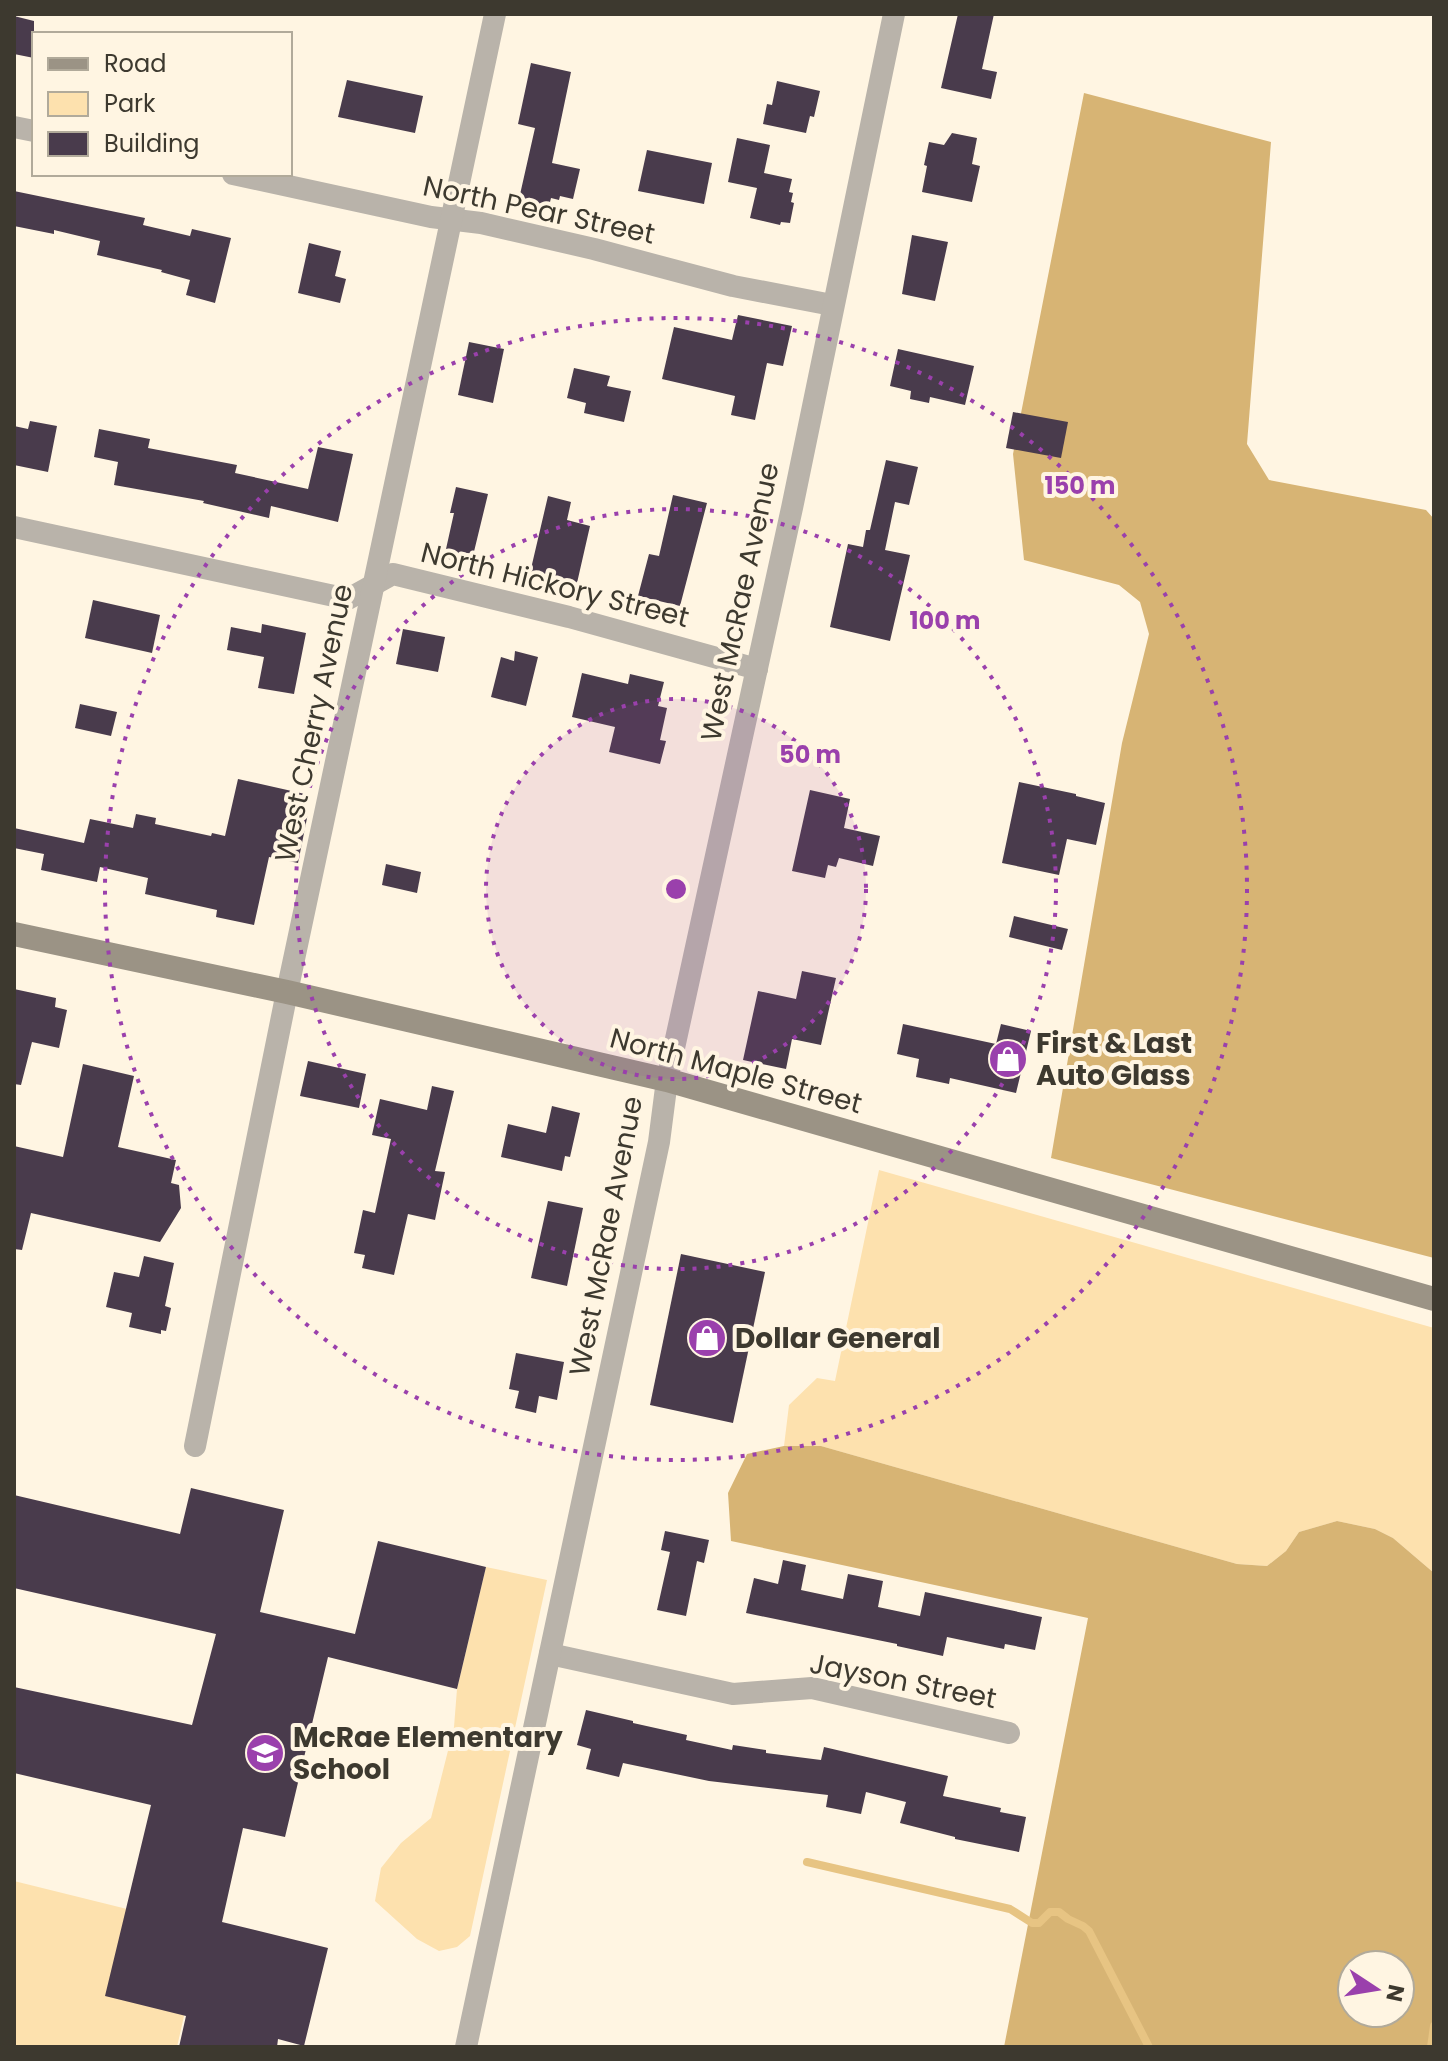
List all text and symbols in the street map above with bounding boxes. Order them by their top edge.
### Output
legend [32,32,292,176]
text: Road [104,47,166,80]
text: Park [104,87,156,120]
text: Building [104,127,200,160]
street label: North Pear Street [420,166,658,254]
street label: West McRae Avenue [691,459,789,745]
text: 150 m [1045,469,1115,502]
street label: North Hickory Street [417,533,693,637]
street label: West Cherry Avenue [265,580,363,866]
text: 100 m [910,604,980,637]
text: 50 m [779,738,841,771]
centre of rings [662,875,690,903]
street label: North Maple Street [606,1019,866,1123]
place label: First & Last Auto Glass [1036,1024,1192,1095]
shop icon: First & Last Auto Glass [987,1038,1029,1080]
street label: West McRae Avenue [560,1093,652,1379]
shop icon: Dollar General [686,1317,728,1359]
place label: Dollar General [735,1319,941,1358]
street label: Jayson Street [806,1644,1000,1718]
place label: McRae Elementary School [293,1718,563,1789]
school or university icon: McRae Elementary School [244,1732,286,1774]
north arrow [1336,1949,1416,2029]
text: N [1378,1982,1412,2004]

